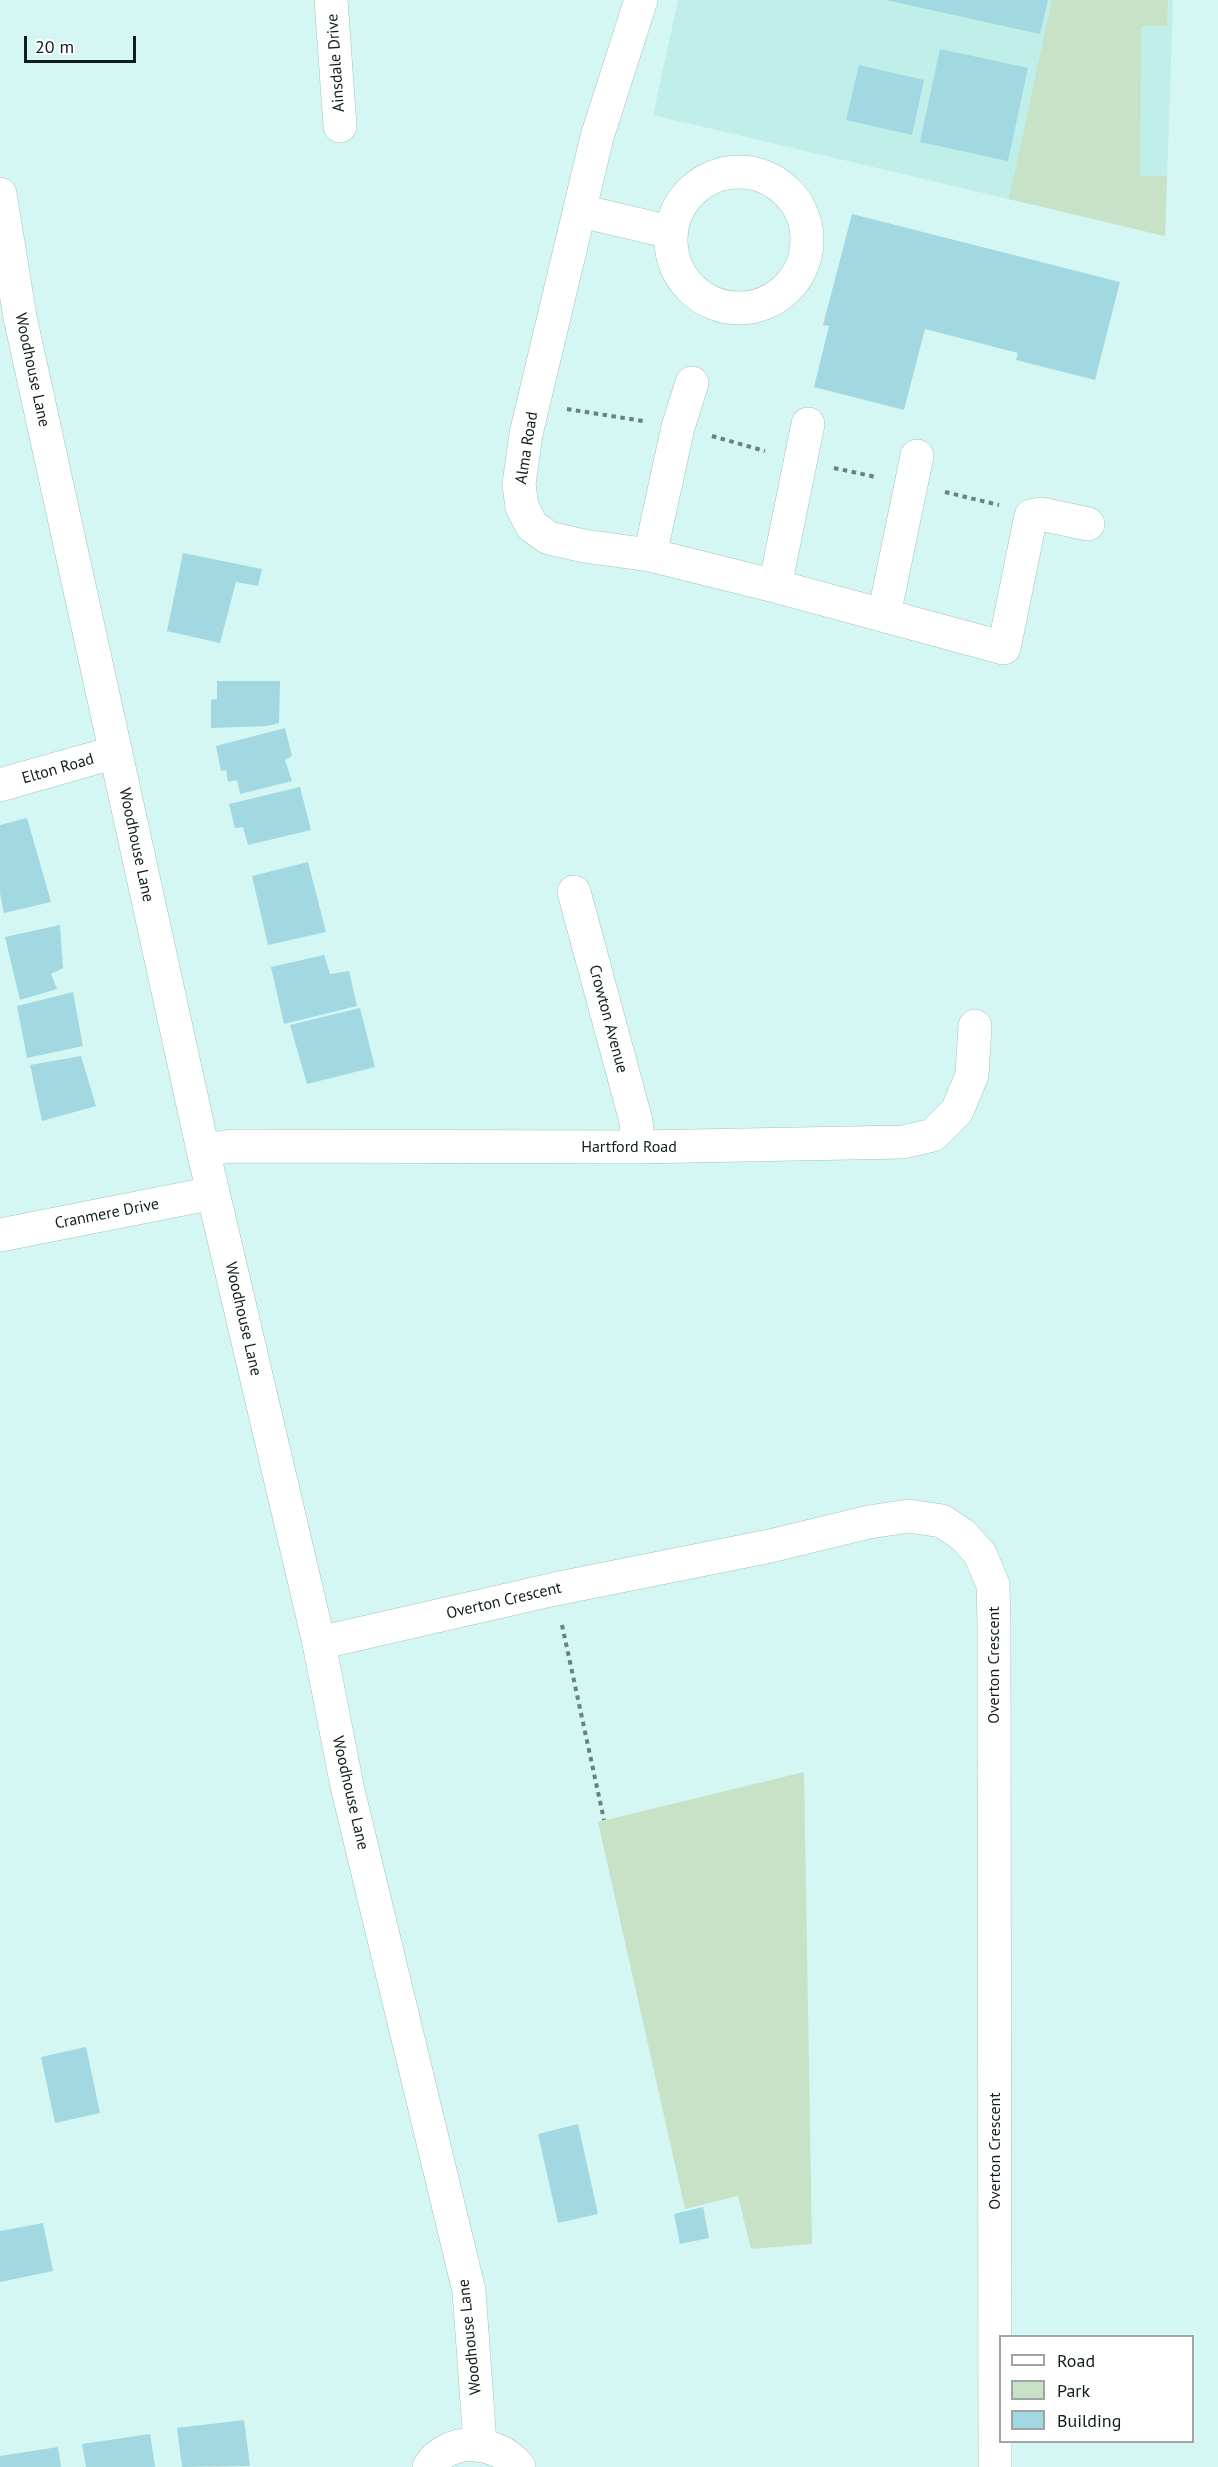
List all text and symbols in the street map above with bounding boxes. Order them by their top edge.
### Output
street label: Ainsdale Drive [323,13,349,113]
scale bar [27,24,140,62]
text: 20 m [35,35,74,58]
street label: Woodhouse Lane [11,311,53,429]
street label: Alma Road [512,410,542,486]
street label: Elton Road [20,750,96,788]
street label: Woodhouse Lane [115,786,157,904]
street label: Crowton Avenue [584,963,632,1075]
street label: Hartford Road [581,1137,677,1157]
street label: Cranmere Drive [53,1194,161,1234]
street label: Woodhouse Lane [221,1260,265,1378]
street label: Overton Crescent [445,1578,563,1624]
street label: Overton Crescent [984,1606,1004,1724]
street label: Woodhouse Lane [328,1734,372,1852]
street label: Overton Crescent [985,2092,1005,2210]
street label: Woodhouse Lane [454,2278,486,2396]
legend [999,2335,1194,2443]
text: Road [1057,2349,1095,2372]
text: Park [1057,2379,1090,2402]
text: Building [1057,2409,1121,2432]

